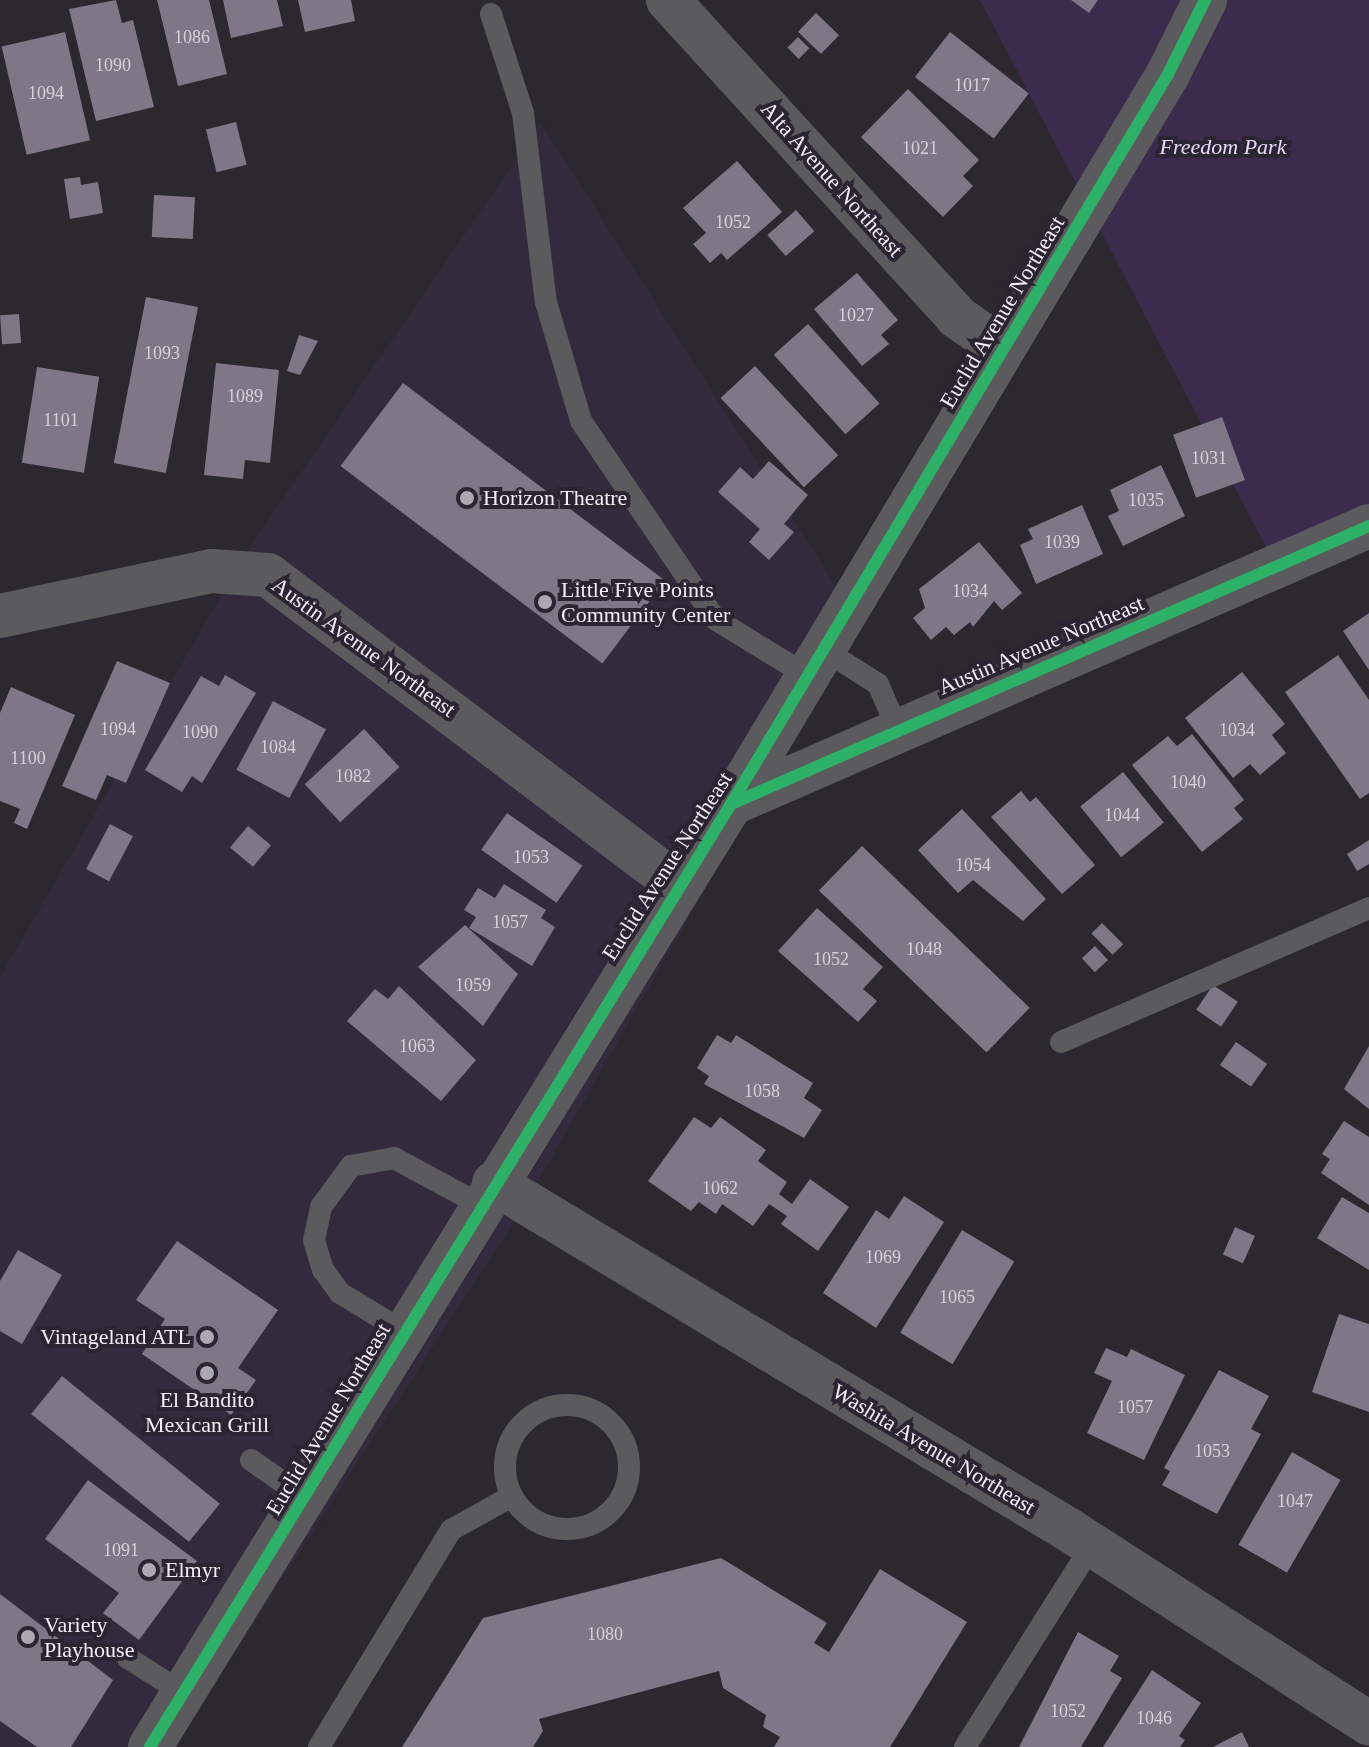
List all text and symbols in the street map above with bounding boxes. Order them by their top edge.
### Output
house number: 1086 [174,26,210,48]
house number: 1090 [95,54,131,76]
house number: 1017 [954,74,990,96]
house number: 1094 [28,82,64,104]
street label: Alta Avenue Northeast [755,95,909,263]
park label: Freedom Park [1160,134,1286,160]
house number: 1021 [902,137,938,159]
house number: 1052 [715,211,751,233]
street label: Euclid Avenue Northeast [934,211,1070,413]
house number: 1027 [838,304,874,326]
house number: 1093 [144,342,180,364]
house number: 1089 [227,385,263,407]
house number: 1101 [43,409,79,431]
house number: 1031 [1191,447,1227,469]
place label: Horizon Theatre [483,485,628,511]
marker: Horizon Theatre [458,489,476,507]
house number: 1035 [1128,489,1164,511]
house number: 1039 [1044,531,1080,553]
street label: Austin Avenue Northeast [266,571,462,723]
place label: Little Five Points Community Center [561,576,730,628]
house number: 1034 [952,580,988,602]
street label: Austin Avenue Northeast [934,589,1148,701]
marker: Little Five Points Community Center [536,593,554,611]
house number: 1094 [100,718,136,740]
house number: 1034 [1219,719,1255,741]
house number: 1090 [182,721,218,743]
house number: 1084 [260,736,296,758]
house number: 1100 [10,747,46,769]
house number: 1082 [335,765,371,787]
street label: Euclid Avenue Northeast [596,766,738,966]
house number: 1040 [1170,771,1206,793]
house number: 1044 [1104,804,1140,826]
house number: 1053 [513,846,549,868]
house number: 1054 [955,854,991,876]
house number: 1057 [492,911,528,933]
house number: 1048 [906,938,942,960]
house number: 1052 [813,948,849,970]
house number: 1059 [455,974,491,996]
house number: 1063 [399,1035,435,1057]
house number: 1058 [744,1080,780,1102]
house number: 1062 [702,1177,738,1199]
house number: 1069 [865,1246,901,1268]
house number: 1065 [939,1286,975,1308]
street label: Euclid Avenue Northeast [260,1318,396,1520]
place label: Vintageland ATL [39,1324,191,1350]
marker: Vintageland ATL [198,1328,216,1346]
marker: El Bandito Mexican Grill [198,1364,216,1382]
street label: Washita Avenue Northeast [827,1378,1041,1520]
place label: El Bandito Mexican Grill [145,1386,269,1438]
house number: 1057 [1117,1396,1153,1418]
house number: 1053 [1194,1440,1230,1462]
house number: 1047 [1277,1490,1313,1512]
house number: 1091 [103,1539,139,1561]
place label: Elmyr [165,1557,220,1583]
marker: Elmyr [140,1561,158,1579]
place label: Variety Playhouse [44,1611,134,1662]
house number: 1080 [587,1623,623,1645]
marker: Variety Playhouse [19,1628,37,1646]
house number: 1052 [1050,1700,1086,1722]
house number: 1046 [1136,1707,1172,1729]

